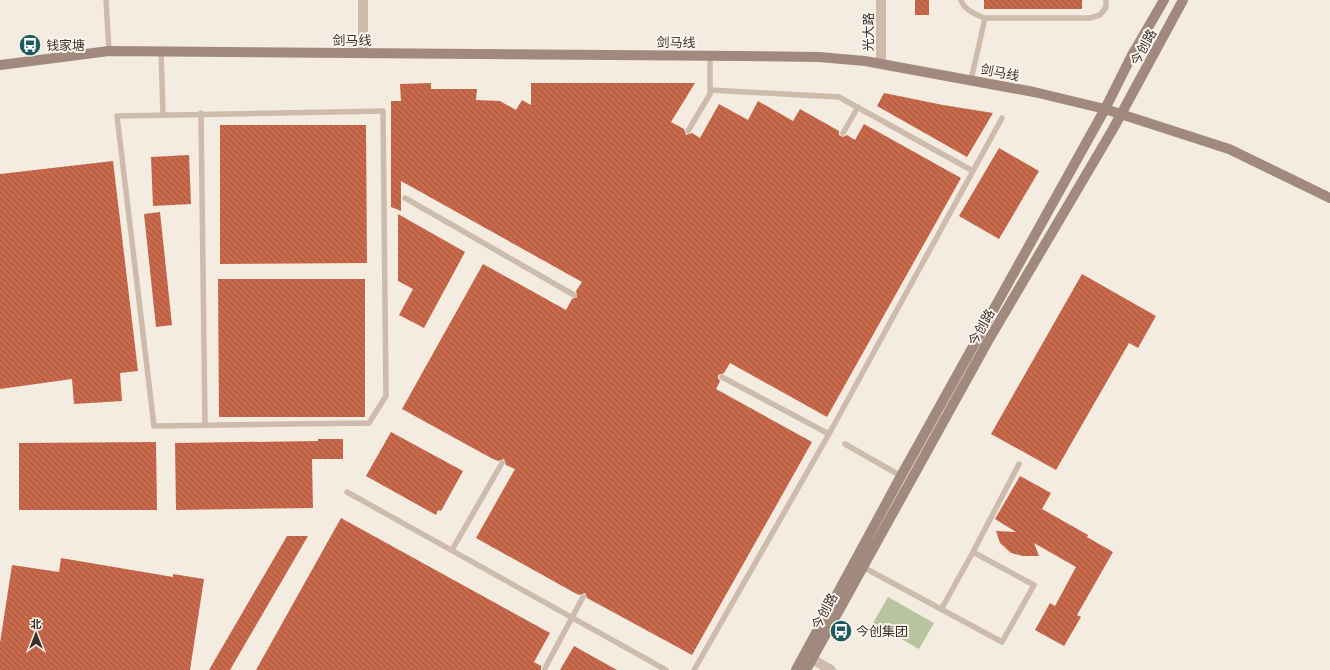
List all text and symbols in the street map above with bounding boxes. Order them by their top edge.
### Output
street label: 光大路 [860,12,876,52]
street label: 今创路 [1127,26,1159,68]
bus stop icon: 钱家塘 [17,32,43,58]
street label: 剑马线 [332,32,372,48]
street label: 剑马线 [656,34,696,50]
place label: 钱家塘 [46,37,85,53]
street label: 剑马线 [979,60,1021,84]
street label: 今创路 [964,306,998,348]
street label: 今创路 [808,590,840,632]
north arrow [16,614,56,654]
text: 北 [31,617,42,631]
bus stop icon: 今创集团 [828,618,854,644]
place label: 今创集团 [856,623,908,639]

